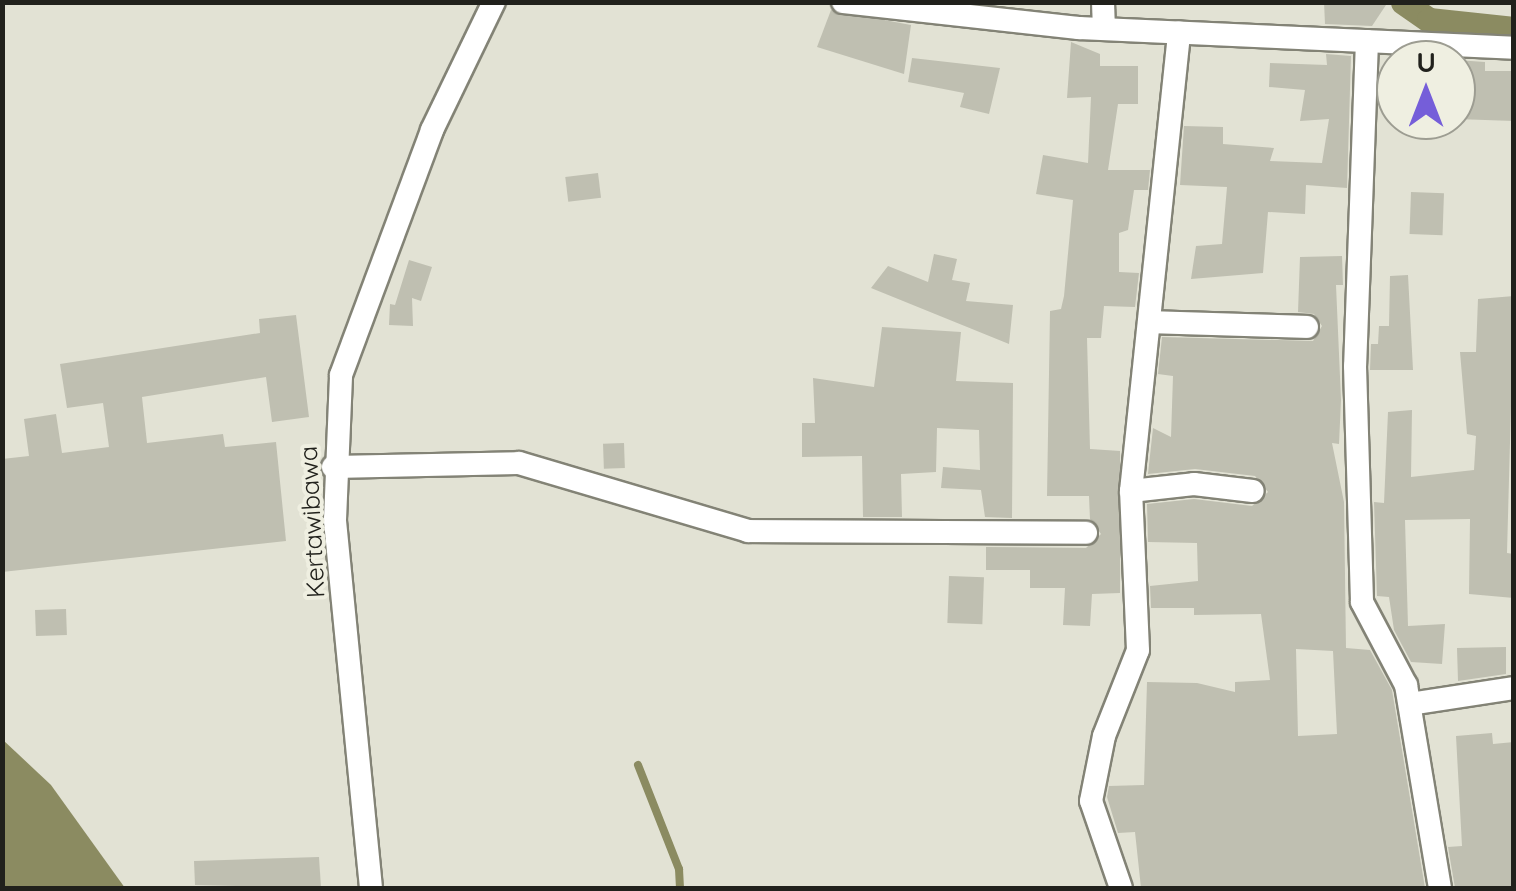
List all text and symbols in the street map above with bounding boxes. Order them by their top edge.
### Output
north arrow [1376,40,1476,140]
text: U [1416,44,1436,79]
street label: Kertawibawa [293,445,331,599]

